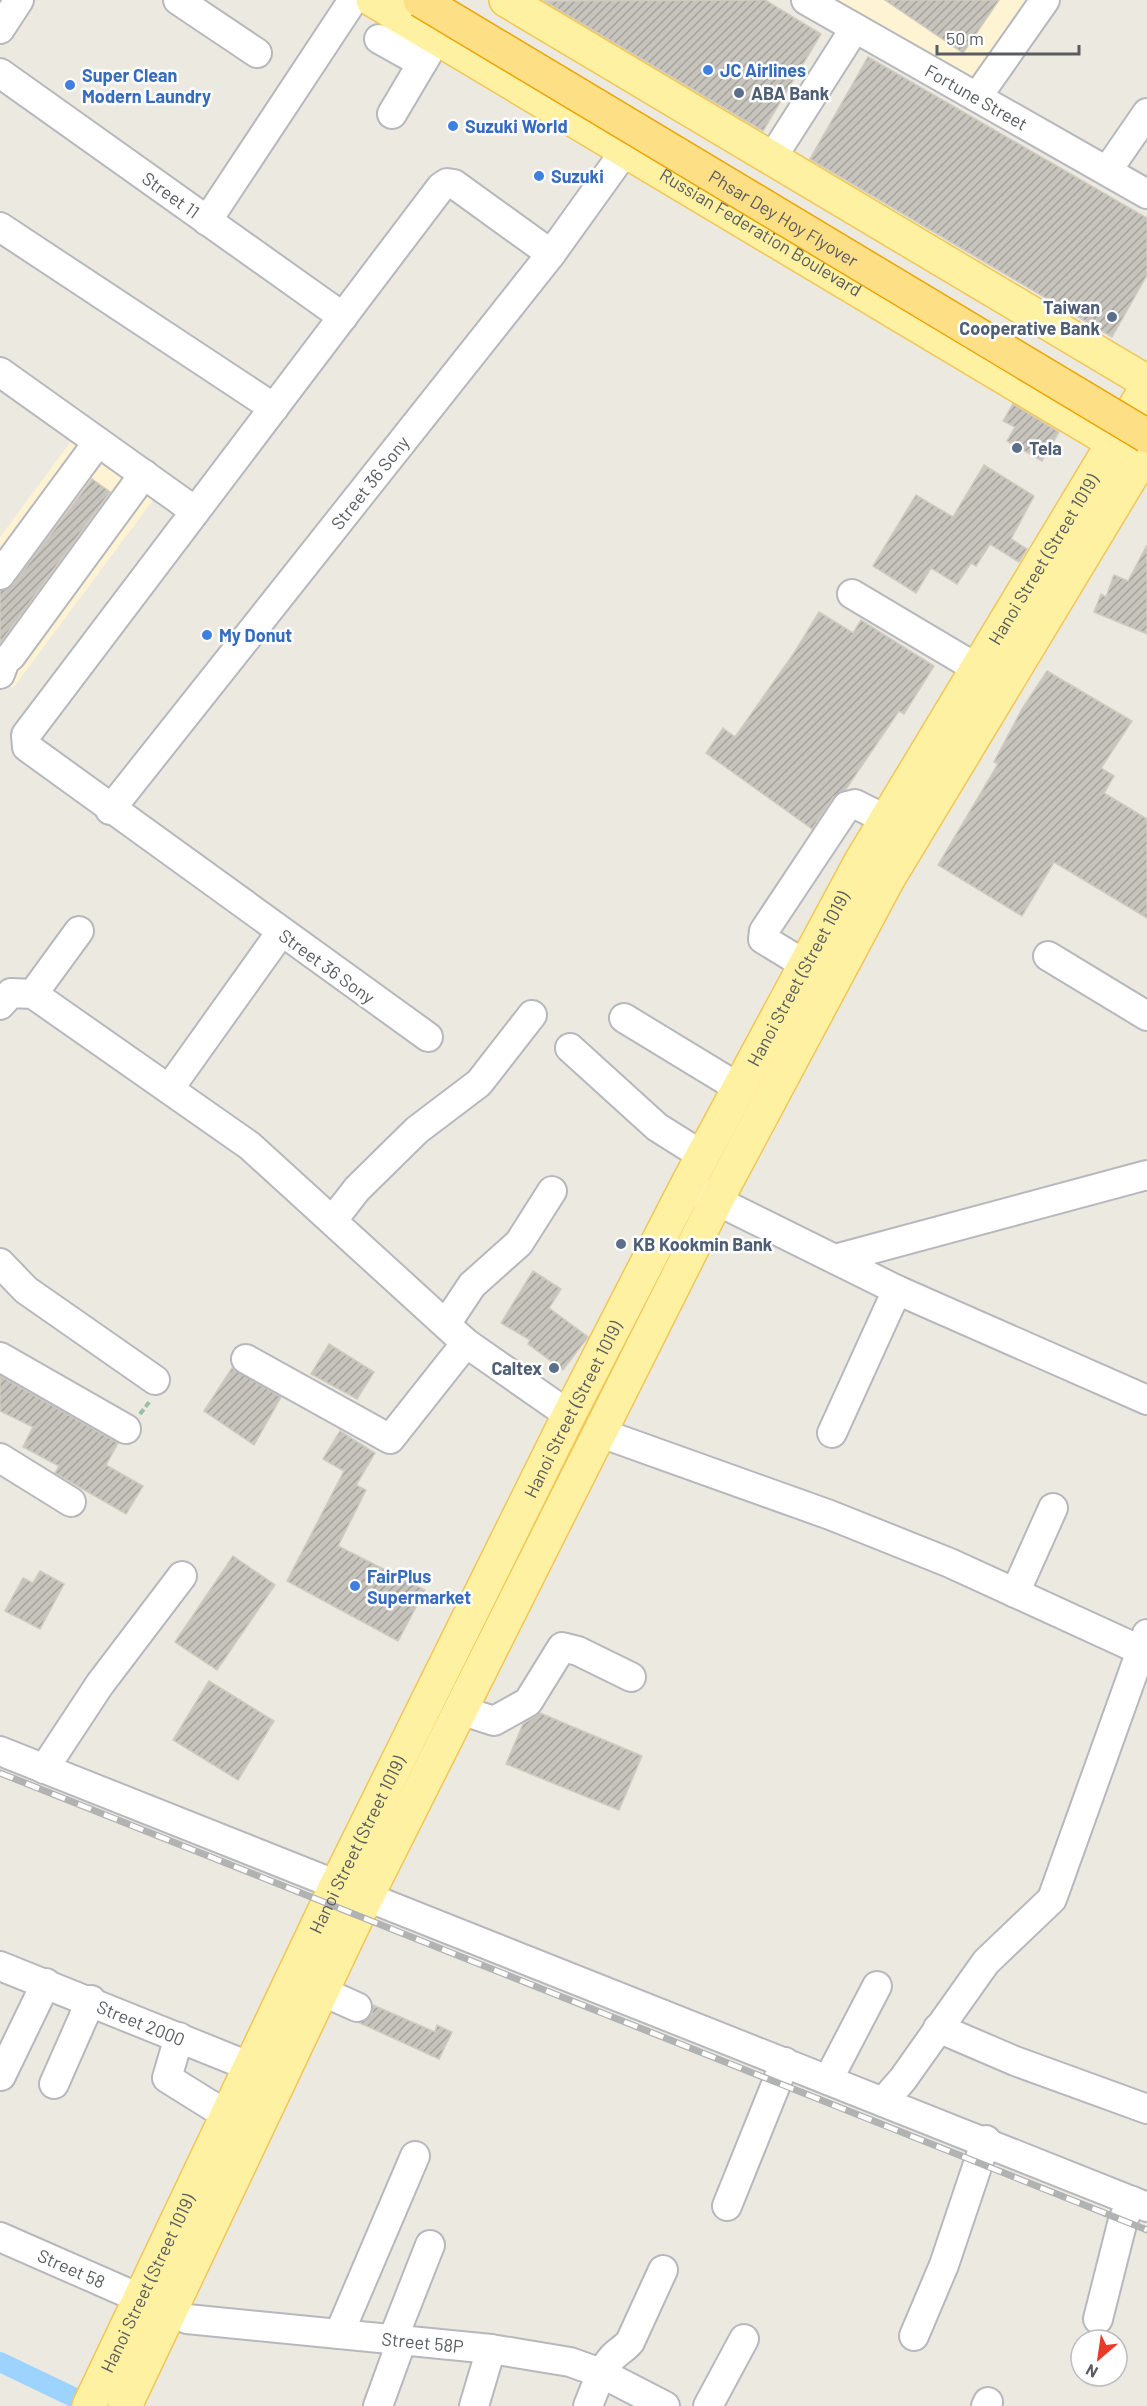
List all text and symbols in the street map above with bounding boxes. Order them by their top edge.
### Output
scale bar [937,18,1080,56]
text: 50 m [946,27,984,49]
place label: JC Airlines [720,59,806,81]
street label: Fortune Street [921,59,1031,135]
marker: JC Airlines [701,63,715,77]
place label: Super Clean Modern Laundry [82,64,211,107]
marker: Super Clean Modern Laundry [63,78,77,92]
place label: ABA Bank [751,82,830,104]
marker: ABA Bank [732,86,746,100]
place label: Suzuki World [465,115,568,137]
marker: Suzuki World [446,119,460,133]
street label: Russian Federation Boulevard [656,163,866,301]
place label: Suzuki [551,165,604,187]
street label: Phsar Dey Hoy Flyover [705,165,863,272]
street label: Street 11 [138,167,204,223]
marker: Suzuki [532,169,546,183]
place label: Taiwan Cooperative Bank [959,296,1100,339]
marker: Taiwan Cooperative Bank [1105,310,1119,324]
street label: Street 36 Sony [326,431,414,534]
place label: Tela [1029,437,1062,459]
marker: Tela [1010,441,1024,455]
street label: Hanoi Street (Street 1019) [983,470,1103,648]
place label: My Donut [219,624,292,646]
marker: My Donut [200,628,214,642]
street label: Hanoi Street (Street 1019) [742,887,854,1070]
street label: Street 36 Sony [275,924,379,1008]
place label: KB Kookmin Bank [633,1233,773,1255]
marker: KB Kookmin Bank [614,1237,628,1251]
street label: Hanoi Street (Street 1019) [519,1317,627,1501]
place label: Caltex [491,1357,542,1379]
marker: Caltex [547,1361,561,1375]
place label: FairPlus Supermarket [367,1565,471,1608]
marker: FairPlus Supermarket [348,1579,362,1593]
street label: Hanoi Street (Street 1019) [304,1752,410,1937]
street label: Street 2000 [94,1995,188,2050]
street label: Hanoi Street (Street 1019) [96,2190,199,2376]
street label: Street 58 [34,2244,109,2293]
street label: Street 58P [381,2327,465,2357]
north arrow [1069,2328,1129,2388]
text: N [1082,2361,1101,2382]

